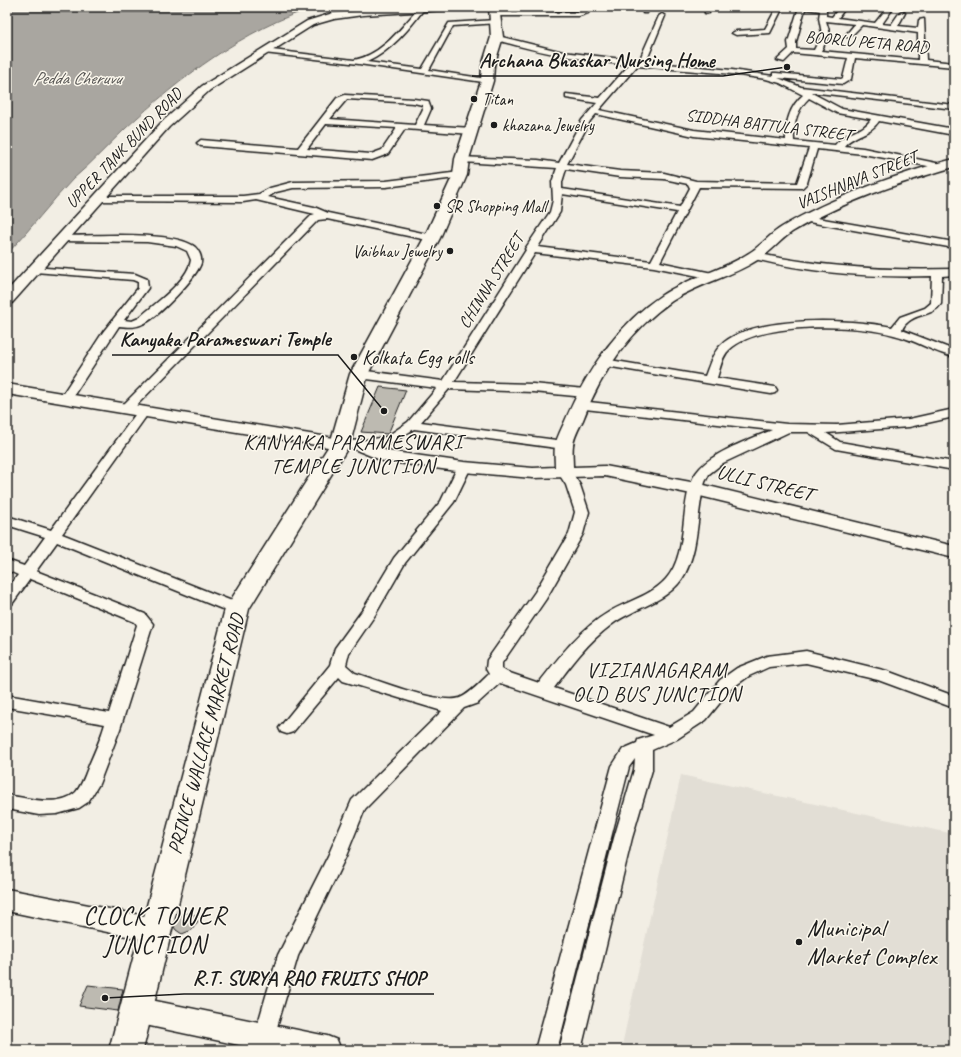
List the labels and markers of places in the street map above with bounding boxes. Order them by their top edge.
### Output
callout: Archana Bhaskar Nursing Home [472,43,723,76]
place label: Titan [482,89,513,110]
marker: Titan [469,94,479,104]
place label: khazana Jewelry [502,115,595,136]
marker: khazana Jewelry [489,120,499,130]
place label: SR Shopping Mall [445,196,550,217]
marker: SR Shopping Mall [432,201,442,211]
place label: Vaibhav Jewelry [352,241,443,262]
marker: Vaibhav Jewelry [445,246,455,256]
callout: Kanyaka Parameswari Temple [112,322,338,355]
place label: Kolkata Egg rolls [362,345,476,370]
marker: Kolkata Egg rolls [349,352,359,362]
place label: Municipal Market Complex [807,913,938,971]
marker: Municipal Market Complex [794,937,804,947]
callout: R.T. SURYA RAO FRUITS SHOP [184,961,434,994]

